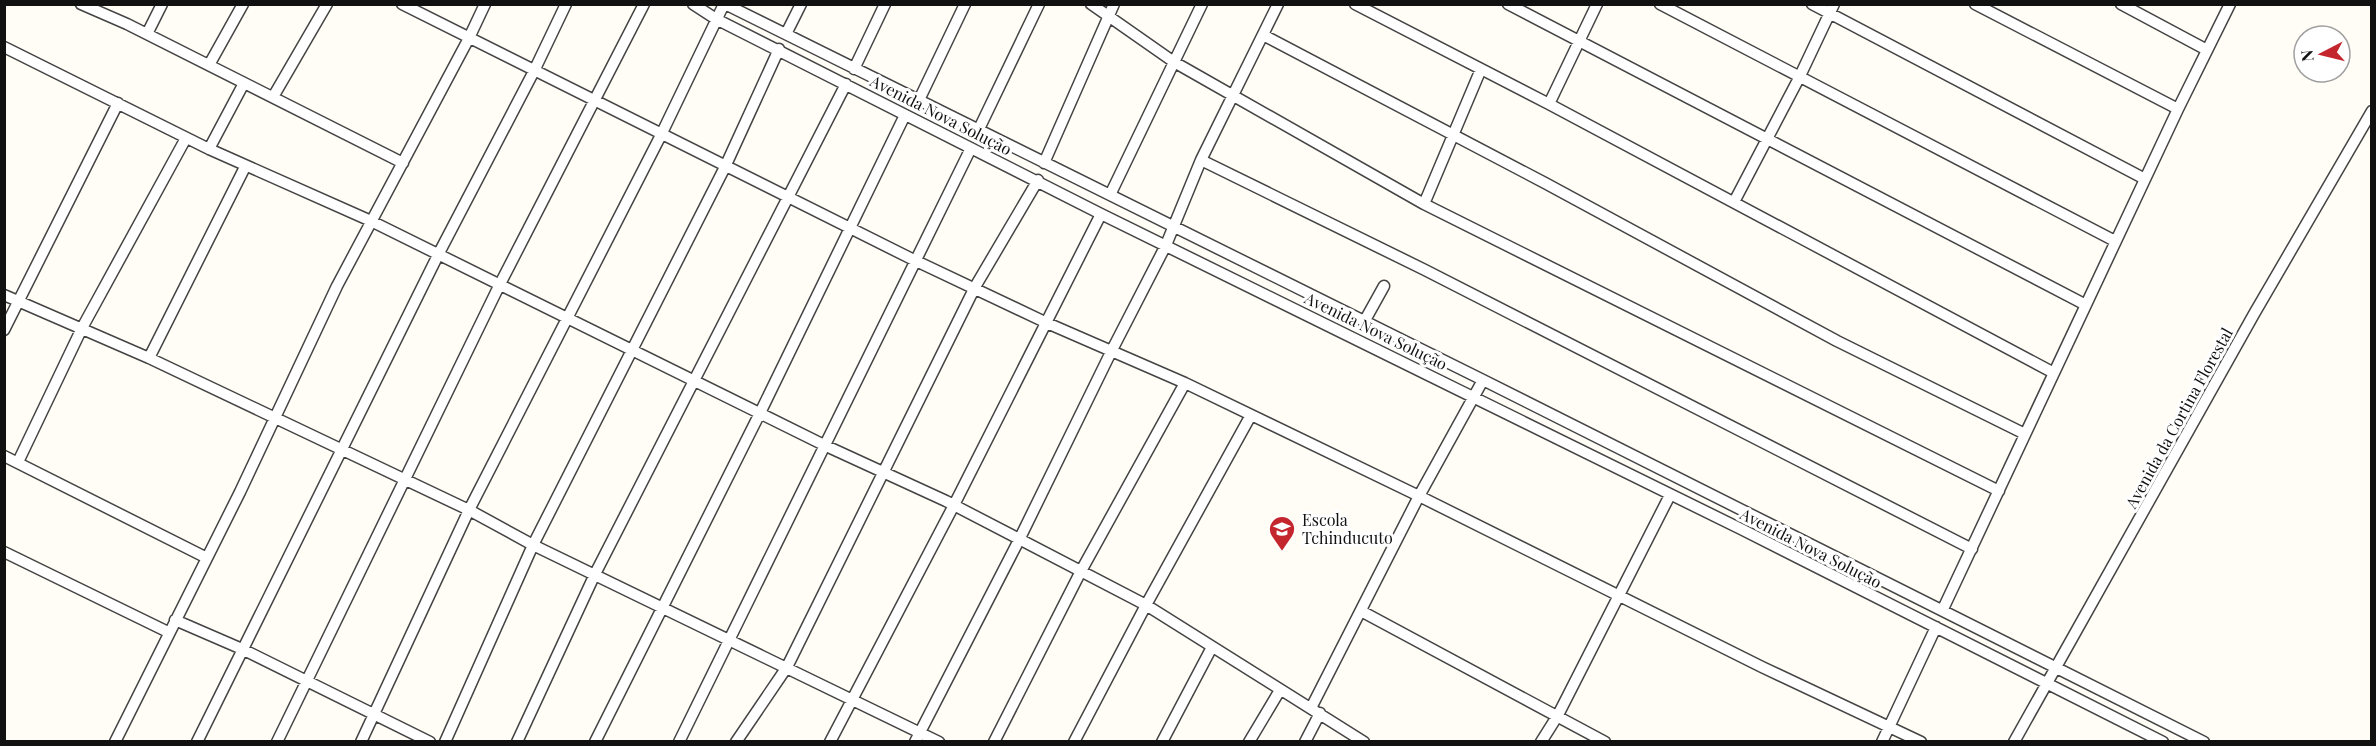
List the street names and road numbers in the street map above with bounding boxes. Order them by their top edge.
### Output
street label: Avenida Nova Solução [866,69,1016,159]
street label: Avenida Nova Solução [1301,286,1451,374]
street label: Avenida da Cortina Florestal [2120,323,2237,513]
street label: Avenida Nova Solução [1736,502,1886,592]

